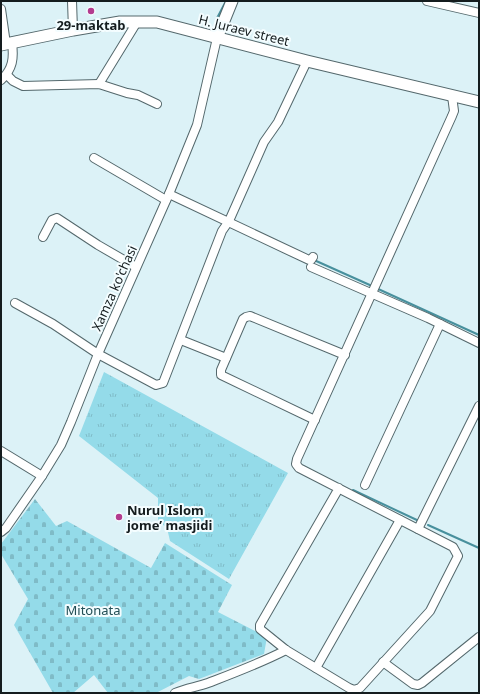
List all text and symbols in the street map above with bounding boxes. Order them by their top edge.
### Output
marker: 29-maktab [86,6,96,16]
street label: H. Juraev street [197,10,292,50]
place label: 29-maktab [56,16,126,34]
street label: Xamza ko'chasi [87,242,141,334]
place label: Nurul Islom jome’ masjidi [126,501,212,534]
marker: Nurul Islom jome’ masjidi [114,512,124,522]
park label: Mitonata [65,601,121,619]

